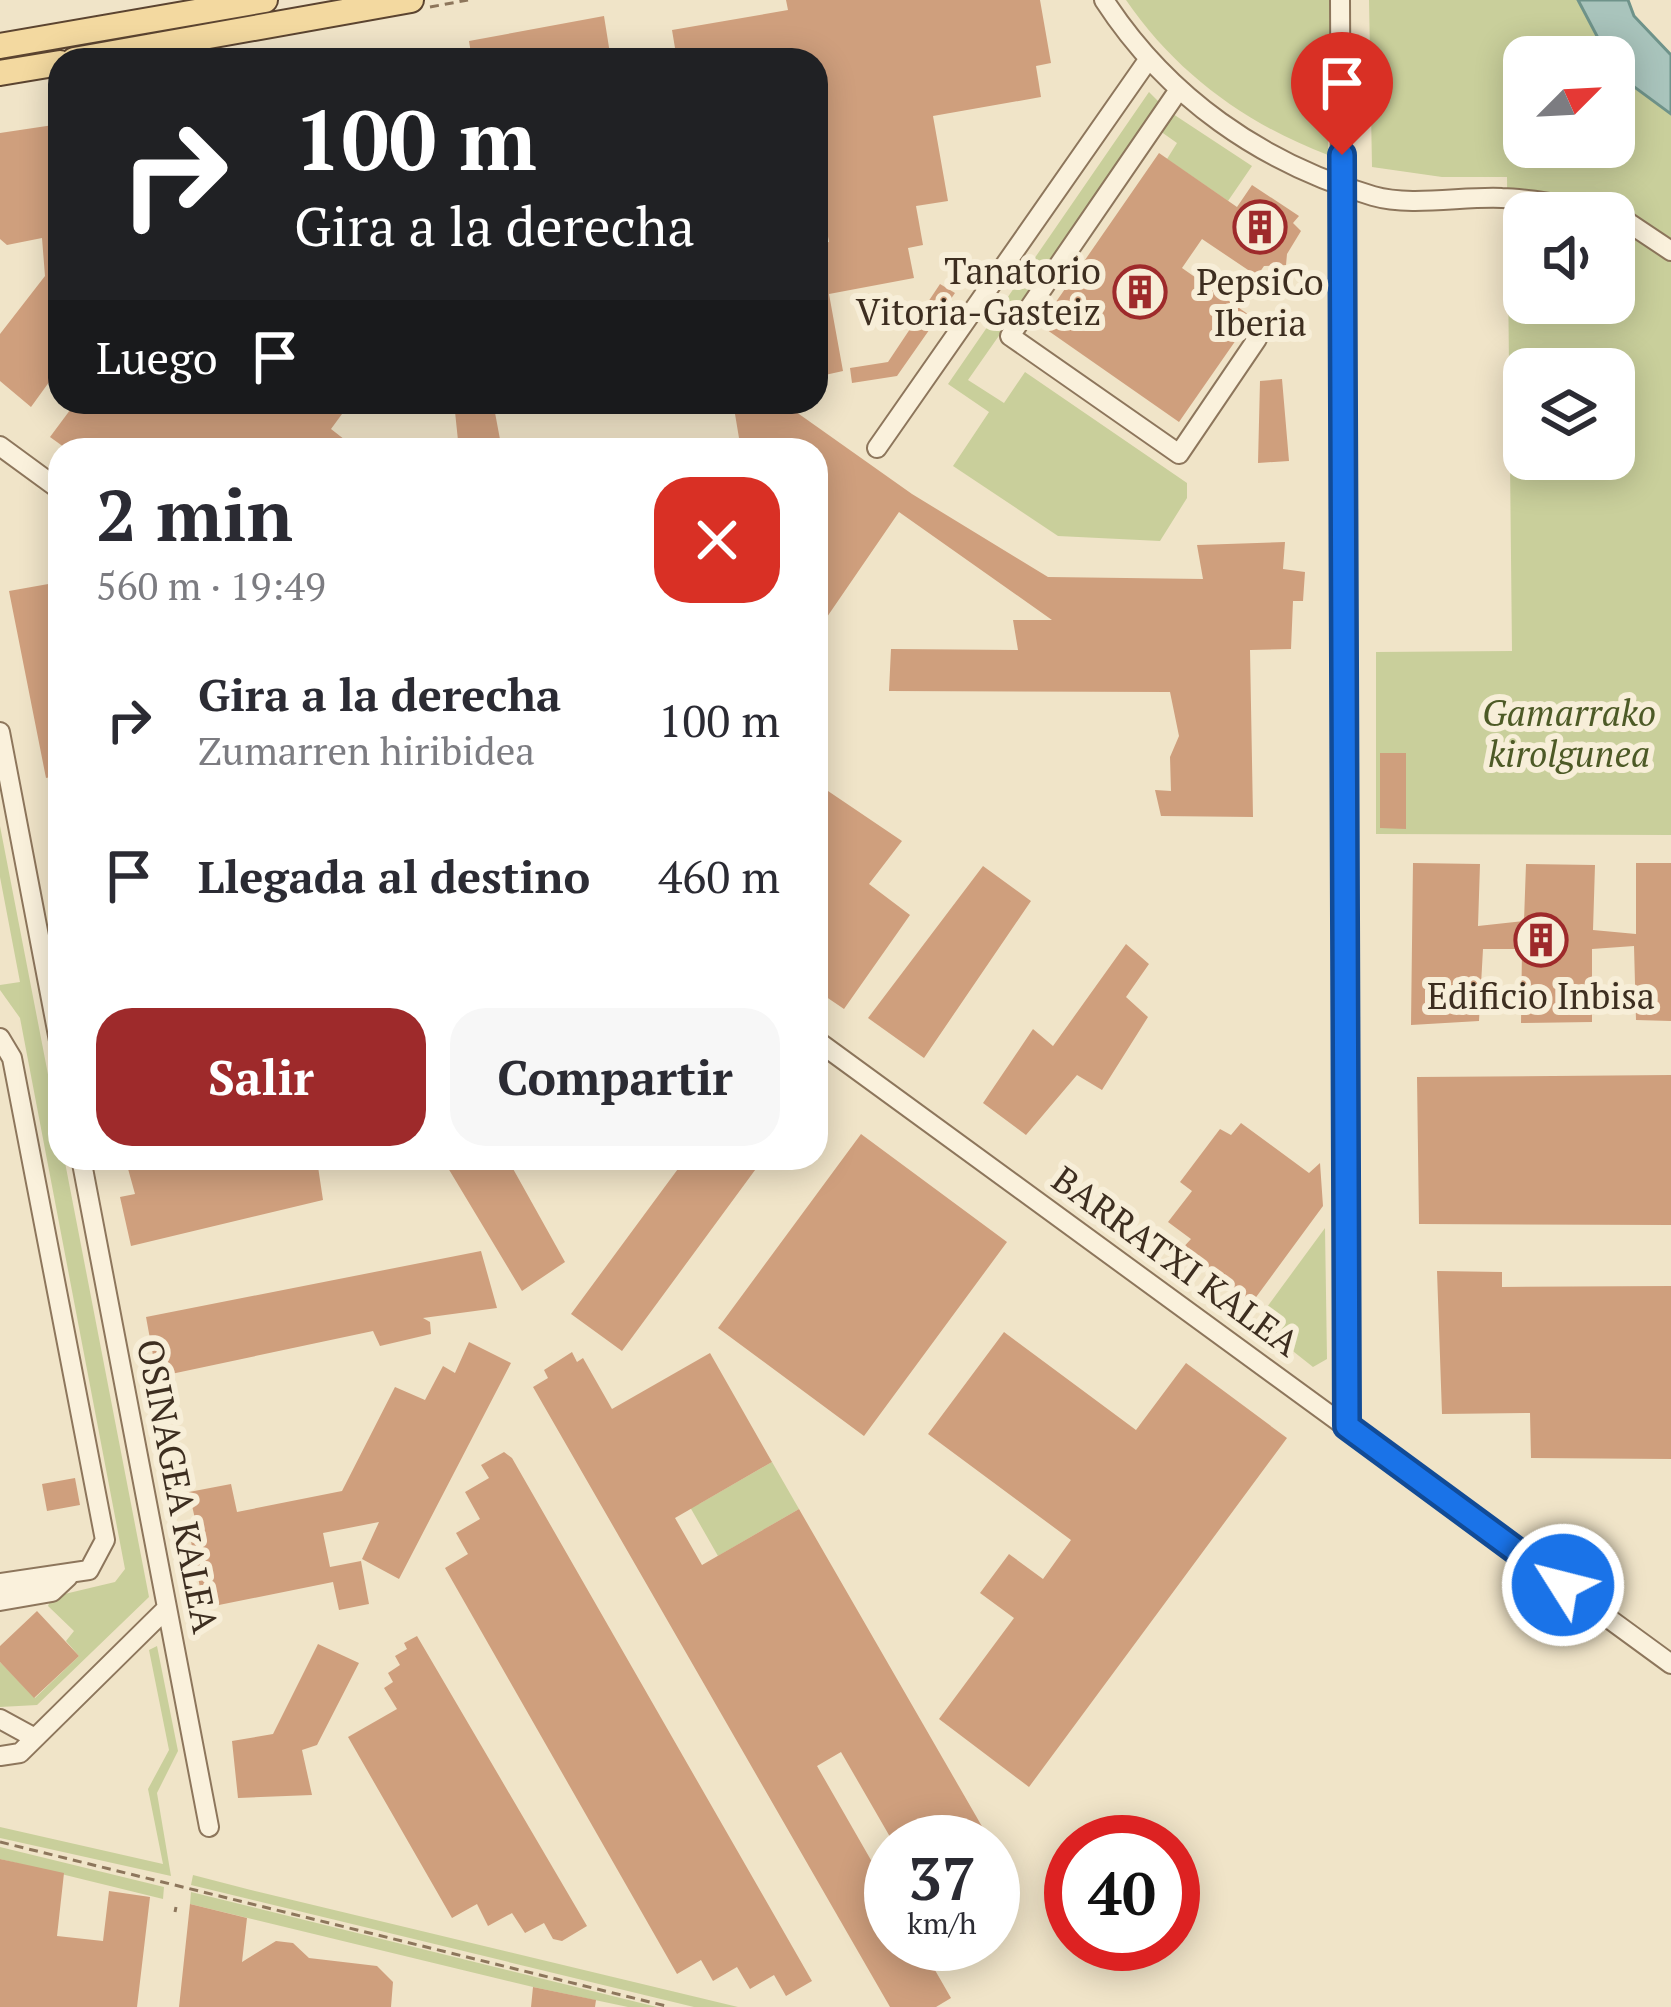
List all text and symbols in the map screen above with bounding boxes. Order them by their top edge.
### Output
pin [1291,32,1393,155]
north arrow [1503,36,1635,168]
map controls [1503,36,1635,480]
icon: arrive [1309,50,1375,116]
text: 100 m [294,83,537,194]
icon: right [96,96,252,252]
text: Gira a la derecha [294,190,695,261]
button: sound [1503,192,1635,324]
building icon: PepsiCo Iberia [1232,199,1288,255]
place label: Tanatorio Vitoria-Gasteiz [856,247,1101,335]
place label: PepsiCo Iberia [1196,258,1324,346]
building icon: Tanatorio Vitoria-Gasteiz [1112,264,1168,320]
icon: arrive [242,324,308,390]
text: Luego [96,327,218,387]
button: layers [1503,348,1635,480]
text: 2 min [96,466,293,562]
button: close [654,477,780,603]
text: 560 m · 19:49 [96,559,326,611]
text: Gira a la derecha [198,664,561,724]
icon: right [96,687,162,753]
park label: Gamarrako kirolgunea [1482,689,1656,777]
text: 100 m [658,690,780,750]
text: Zumarren hiribidea [198,724,535,776]
icon: arrive [96,843,162,909]
text: Llegada al destino [198,846,590,906]
text: 460 m [658,846,780,906]
building icon: Edificio Inbisa [1513,912,1569,968]
place label: Edificio Inbisa [1427,972,1655,1019]
button: Salir [96,1008,426,1146]
button: Compartir [450,1008,780,1146]
street label: BARRATXI KALEA [1043,1155,1310,1366]
street label: OSINAGEA KALEA [127,1335,230,1637]
position arrow [1500,1522,1626,1648]
speed limit sign: 40 [1044,1815,1200,1971]
text: 37 [908,1838,976,1917]
text: km/h [907,1903,977,1943]

